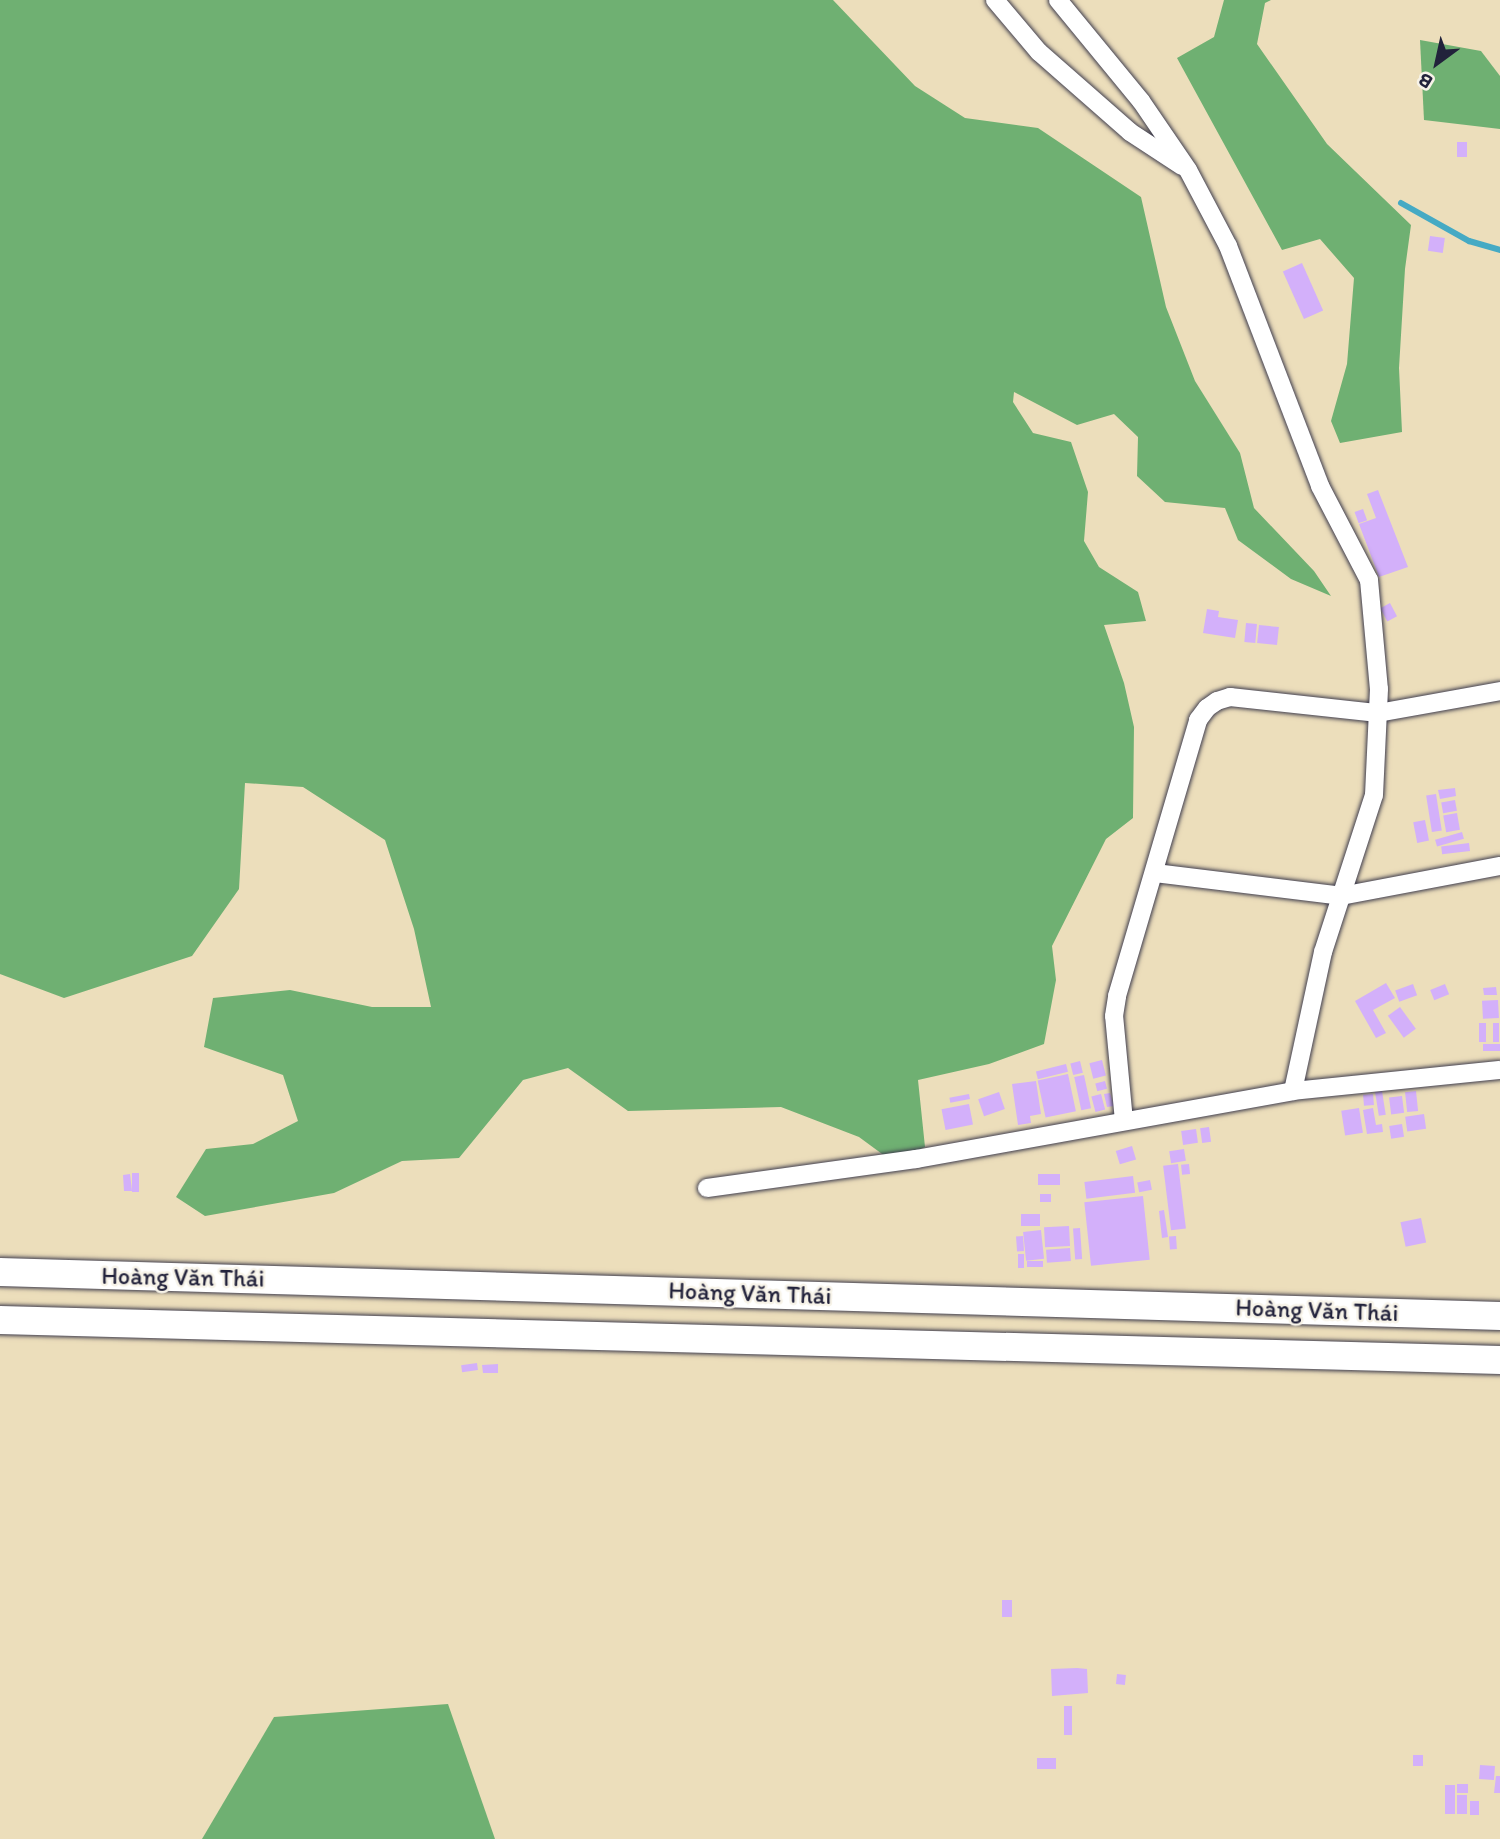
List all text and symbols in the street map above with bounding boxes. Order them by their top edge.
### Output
north arrow [1402,28,1472,98]
text: B [1414,68,1437,94]
street label: Hoàng Văn Thái [102,1261,264,1293]
street label: Hoàng Văn Thái [668,1276,832,1310]
street label: Hoàng Văn Thái [1235,1293,1399,1327]

